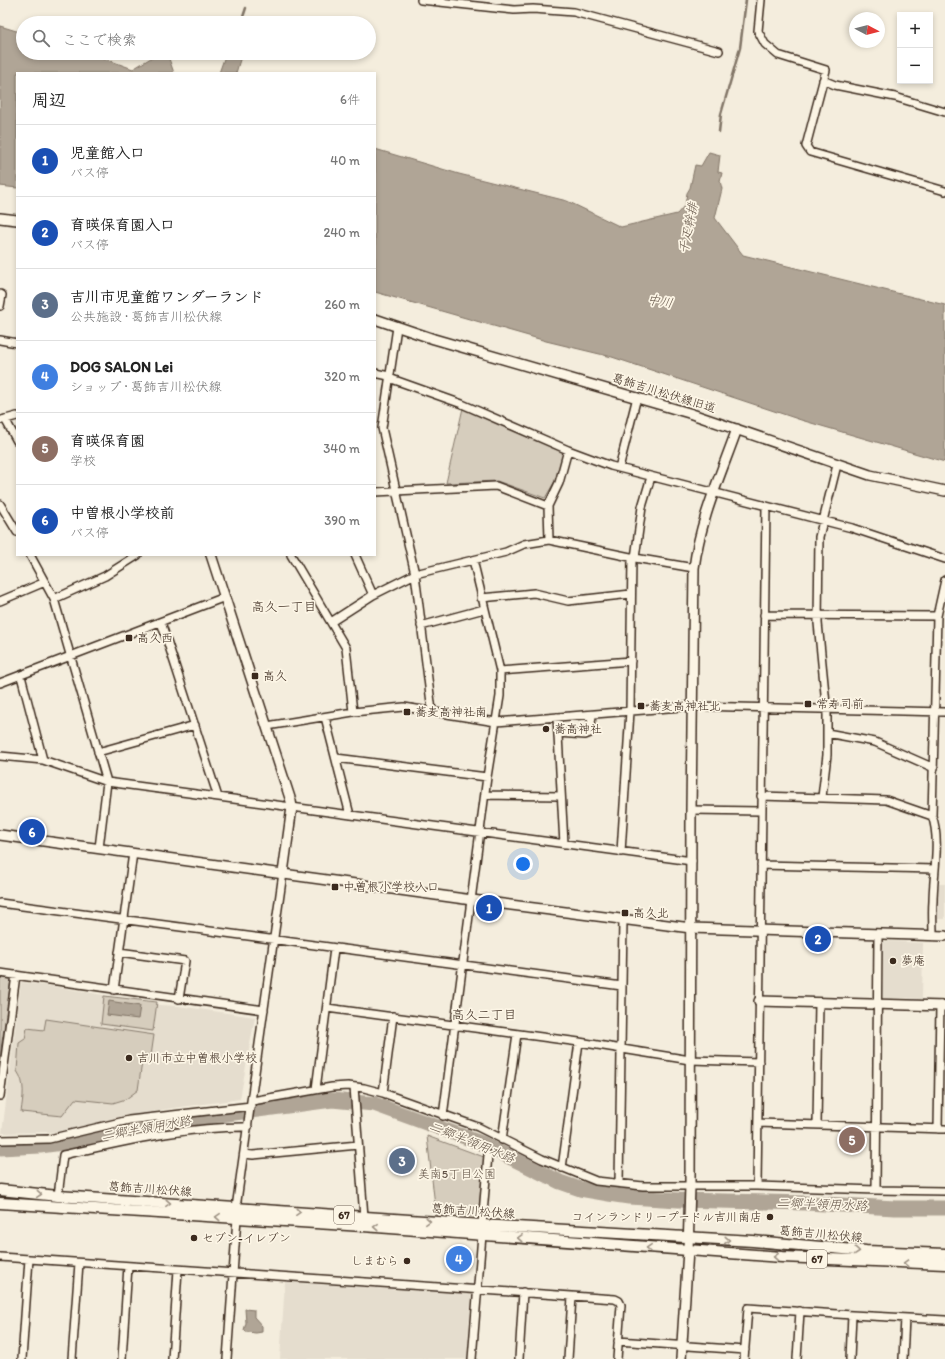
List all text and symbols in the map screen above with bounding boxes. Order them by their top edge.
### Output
north arrow [849,12,885,48]
map controls [897,12,933,84]
button: + [897,12,933,48]
search box [16,16,376,60]
icon: search [30,27,52,49]
text: ここで検索 [62,31,137,49]
button: − [897,48,933,84]
text: 周辺 [32,90,66,110]
text: 6件 [340,92,360,107]
text: 児童館入口 [70,144,145,162]
text: 1 [42,153,48,168]
text: 40 m [330,153,360,168]
text: バス停 [70,165,109,180]
water label: 千疋幹排 [676,200,701,255]
text: 育暎保育園入口 [70,216,175,234]
text: 2 [42,225,48,240]
text: 240 m [323,225,360,240]
text: バス停 [70,237,109,252]
text: 吉川市児童館ワンダーランド [70,288,264,306]
water label: 中川 [646,291,674,311]
text: 3 [41,297,49,312]
text: 260 m [324,297,360,312]
text: 公共施設 · 葛飾吉川松伏線 [70,309,222,324]
text: DOG SALON Lei [70,358,173,376]
text: 4 [41,369,49,384]
text: 320 m [324,369,360,384]
street label: 葛飾吉川松伏線旧道 [610,371,718,415]
text: ショップ · 葛飾吉川松伏線 [70,379,221,394]
text: 育暎保育園 [70,432,145,450]
text: 5 [42,441,48,456]
text: 340 m [323,441,360,456]
text: 学校 [70,453,96,468]
text: 中曽根小学校前 [70,504,175,522]
text: 6 [42,513,48,528]
text: 390 m [324,513,360,528]
text: バス停 [70,525,109,540]
district label: 高久一丁目 [251,599,317,614]
place label: 高久西 [137,631,173,645]
marker: 高久西 [124,633,134,643]
place label: 高久 [263,669,287,683]
marker: 高久 [250,671,260,681]
place label: 常寿司前 [816,697,864,711]
place label: 蕎麦高神社北 [649,699,721,713]
marker: 常寿司前 [803,699,813,709]
marker: 蕎麦高神社北 [636,701,646,711]
place label: 蕎麦高神社南 [415,705,487,719]
marker: 蕎麦高神社南 [402,707,412,717]
place label: 蕎高神社 [554,722,602,736]
marker: 蕎高神社 [541,724,551,734]
pin: 6 [19,817,45,847]
your location [513,854,533,874]
place label: 中曽根小学校入口 [343,880,439,894]
marker: 中曽根小学校入口 [330,882,340,892]
pin: 1 [476,893,502,923]
place label: 高久北 [633,906,669,920]
marker: 高久北 [620,908,630,918]
pin: 2 [805,924,831,954]
place label: 夢庵 [901,954,925,968]
marker: 夢庵 [888,956,898,966]
district label: 高久二丁目 [451,1007,517,1022]
place label: 吉川市立中曽根小学校 [137,1051,257,1065]
marker: 吉川市立中曽根小学校 [124,1053,134,1063]
water label: 二郷半領用水路 [100,1113,193,1143]
water label: 二郷半領用水路 [427,1118,518,1166]
pin: 5 [839,1125,865,1155]
pin: 3 [389,1146,415,1176]
park label: 美南5丁目公園 [418,1167,496,1181]
street label: 葛飾吉川松伏線 [108,1179,192,1199]
one-way arrow [36,1189,42,1198]
water label: 二郷半領用水路 [776,1195,869,1213]
one-way arrow [165,1199,172,1208]
street label: 葛飾吉川松伏線 [431,1201,515,1221]
road number: 67 [334,1206,354,1224]
one-way arrow [295,1208,301,1217]
place label: コインランドリープードル吉川南店 [571,1210,762,1224]
marker: コインランドリープードル吉川南店 [765,1212,775,1222]
one-way arrow [215,1213,221,1222]
one-way arrow [425,1217,431,1226]
one-way arrow [373,1223,379,1232]
street label: 葛飾吉川松伏線 [779,1223,863,1245]
place label: セブン-イレブン [202,1231,291,1245]
marker: セブン-イレブン [189,1233,199,1243]
one-way arrow [517,1234,523,1243]
one-way arrow [724,1235,731,1244]
one-way arrow [646,1243,652,1252]
pin: 4 [446,1244,472,1274]
one-way arrow [854,1246,860,1255]
road number: 67 [807,1250,827,1268]
one-way arrow [773,1252,779,1261]
place label: しまむら [351,1254,399,1268]
marker: しまむら [402,1256,412,1266]
one-way arrow [903,1259,909,1268]

